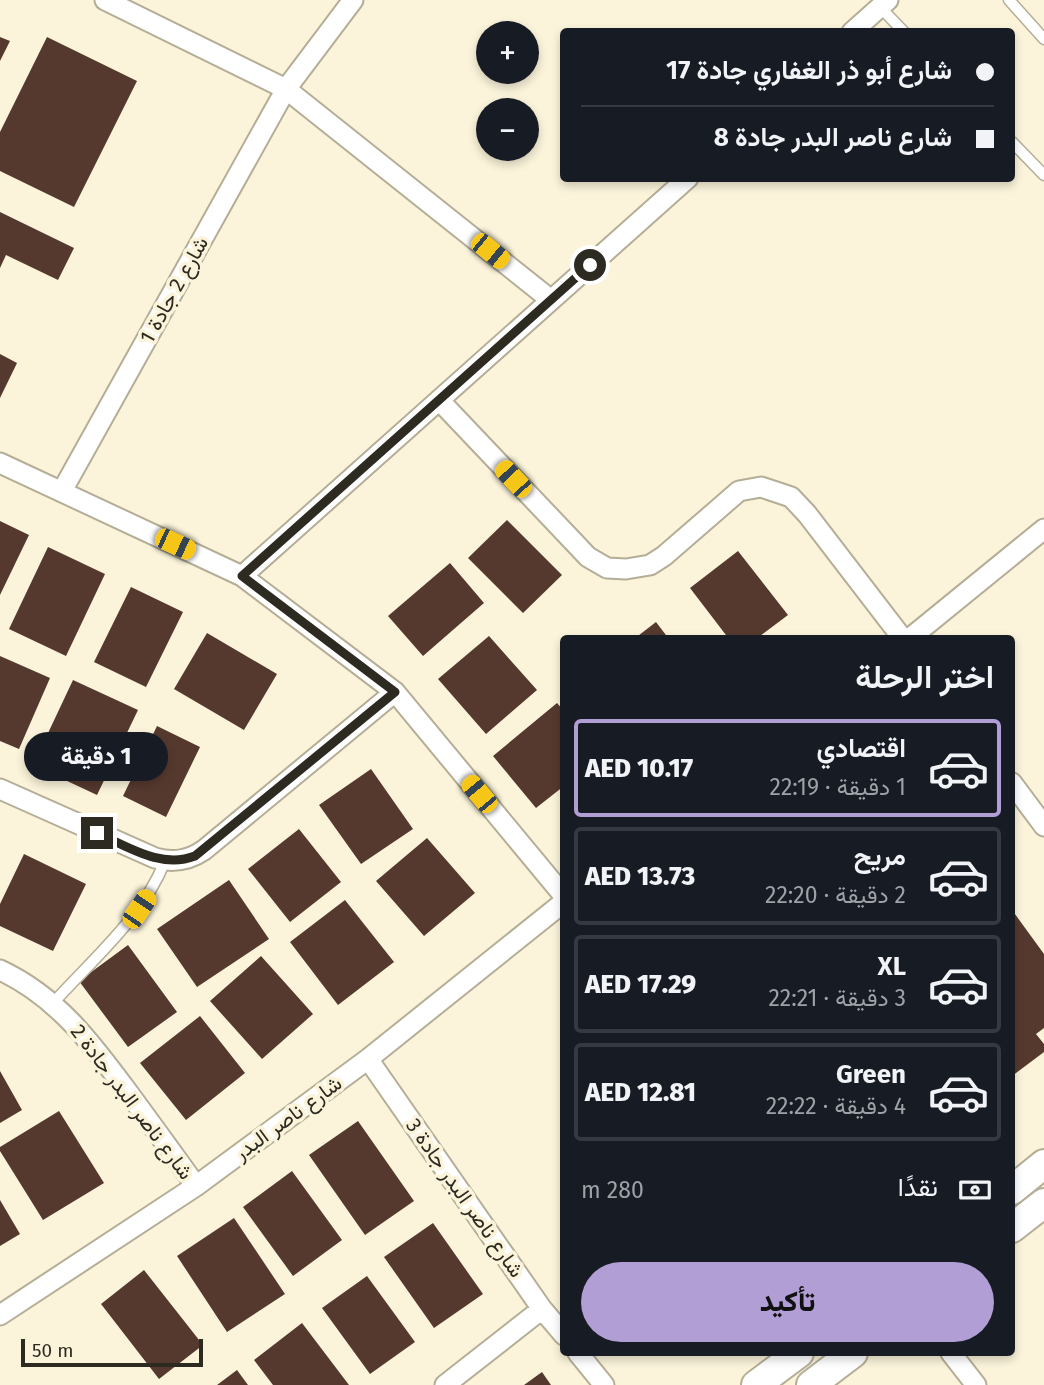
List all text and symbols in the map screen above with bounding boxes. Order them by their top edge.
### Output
map controls [476,21,539,161]
button: + [476,21,539,84]
text: شارع أبو ذر الغفاري جادة 17 [666,55,952,86]
button: − [476,98,539,161]
text: شارع ناصر البدر جادة 8 [714,122,952,153]
car [468,230,513,272]
street label: شارع 2 جادة 1 [134,232,215,348]
route start [574,249,606,281]
car [491,456,536,502]
car [152,526,199,562]
text: اختر الرحلة [855,658,994,696]
callout: 1 دقيقة [25,732,169,780]
text: اقتصادي [817,733,906,764]
icon: car [927,737,990,800]
text: 1 دقيقة [61,742,131,770]
text: AED 10.17 [585,753,693,784]
car [458,771,501,817]
text: 1 دقيقة · 22:19 [770,773,906,801]
route end [81,817,113,849]
text: مريح [854,841,906,872]
icon: car [927,845,990,908]
text: AED 13.73 [585,861,695,892]
text: 2 دقيقة · 22:20 [765,881,906,909]
car [119,886,160,932]
text: XL [878,951,906,982]
icon: car [927,953,990,1016]
text: AED 17.29 [585,969,696,1000]
text: 3 دقيقة · 22:21 [768,984,906,1012]
street label: شارع ناصر البدر جادة 2 [64,1019,199,1186]
text: Green [836,1059,906,1090]
icon: car [927,1061,990,1124]
street label: شارع ناصر البدر [228,1070,348,1167]
text: AED 12.81 [585,1077,696,1108]
text: 4 دقيقة · 22:22 [766,1092,906,1120]
street label: شارع ناصر البدر جادة 3 [400,1114,530,1283]
icon: cash [956,1171,994,1209]
text: نقدًا [898,1172,938,1203]
text: 280 m [581,1176,644,1204]
button: تأكيد [581,1262,994,1342]
scale bar [21,1336,203,1368]
text: 50 m [32,1339,73,1362]

